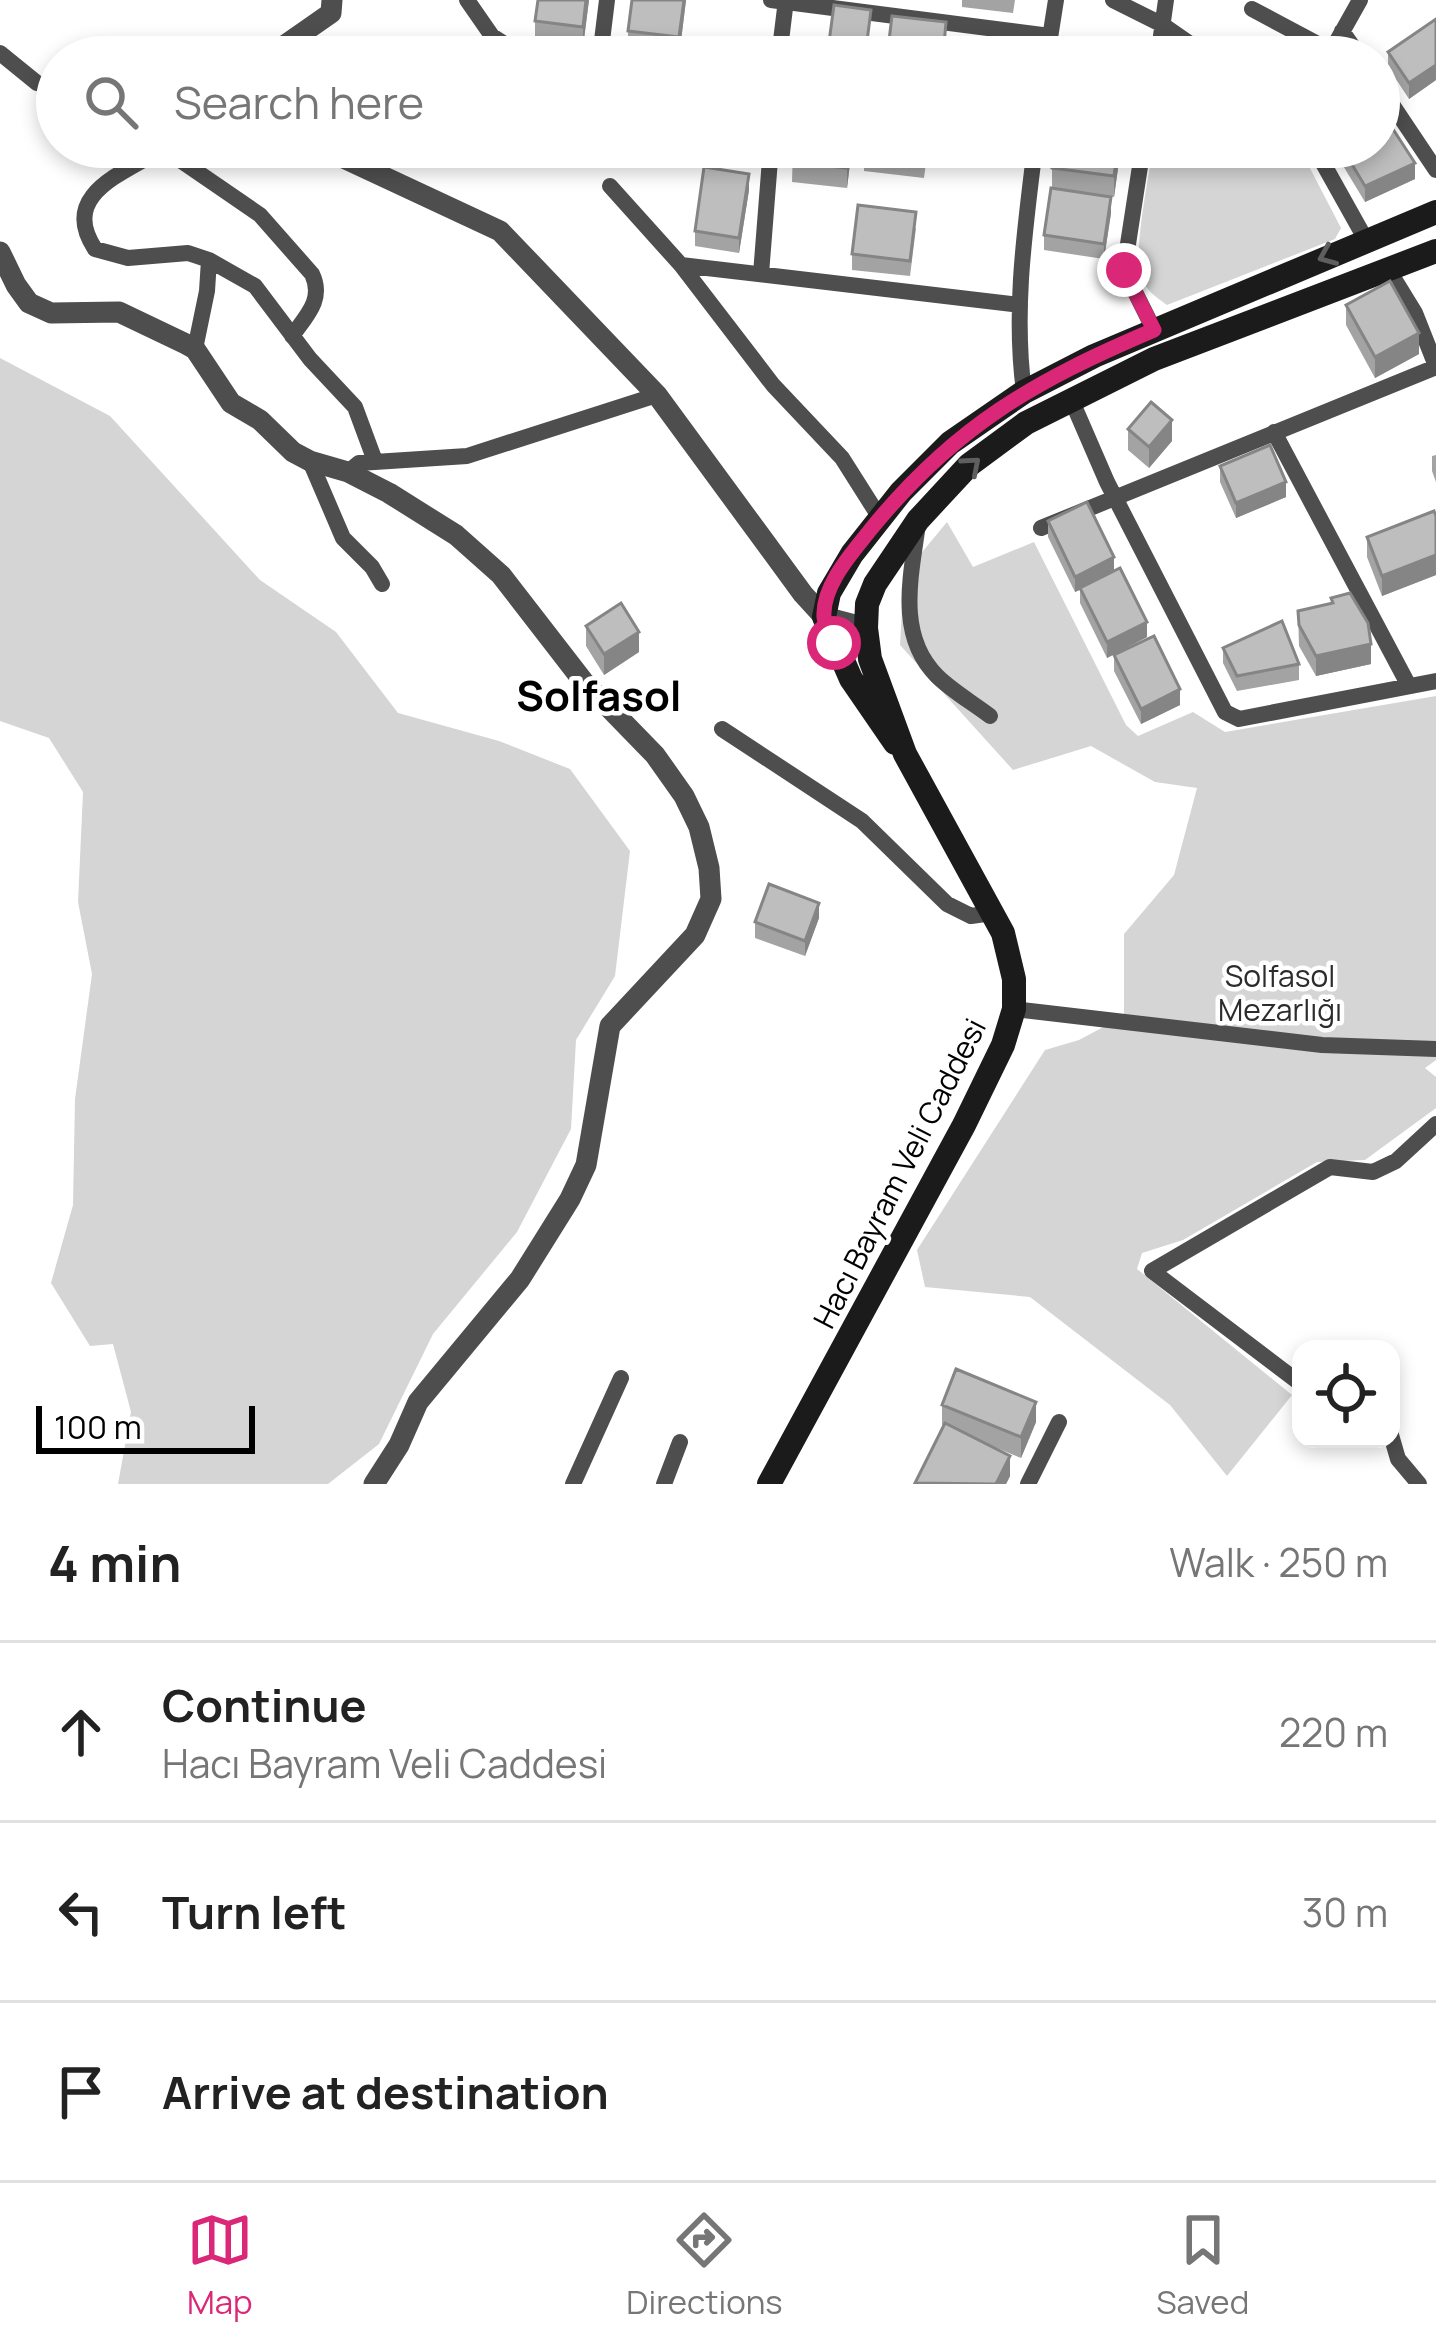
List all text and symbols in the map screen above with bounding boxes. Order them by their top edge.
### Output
search box [36,36,1400,168]
icon: search [78,69,144,135]
text: Search here [174,71,424,133]
one-way arrow [1318,242,1339,266]
route end [1097,243,1151,297]
one-way arrow [959,457,981,479]
route start [807,616,861,670]
district label: Solfasol [516,666,682,724]
park label: Solfasol Mezarlığı [1218,955,1342,1030]
street label: Hacı Bayram Veli Caddesi [803,1011,995,1335]
map controls [1292,1340,1400,1448]
button: locate [1292,1340,1400,1448]
scale bar [36,1400,255,1453]
text: 100 m [54,1404,142,1449]
text: 4 min [48,1528,181,1597]
text: Walk · 250 m [1169,1535,1388,1589]
text: Continue [162,1674,367,1736]
icon: ahead [48,1699,114,1765]
text: 220 m [1279,1705,1388,1759]
text: Hacı Bayram Veli Caddesi [162,1736,607,1790]
icon: left [48,1879,114,1945]
text: Turn left [162,1881,347,1943]
text: 30 m [1302,1885,1388,1939]
icon: arrive [48,2059,114,2125]
text: Arrive at destination [162,2061,609,2123]
tab: Map [187,2207,253,2324]
tab: Directions [626,2207,783,2324]
tab: Saved [1156,2207,1249,2324]

